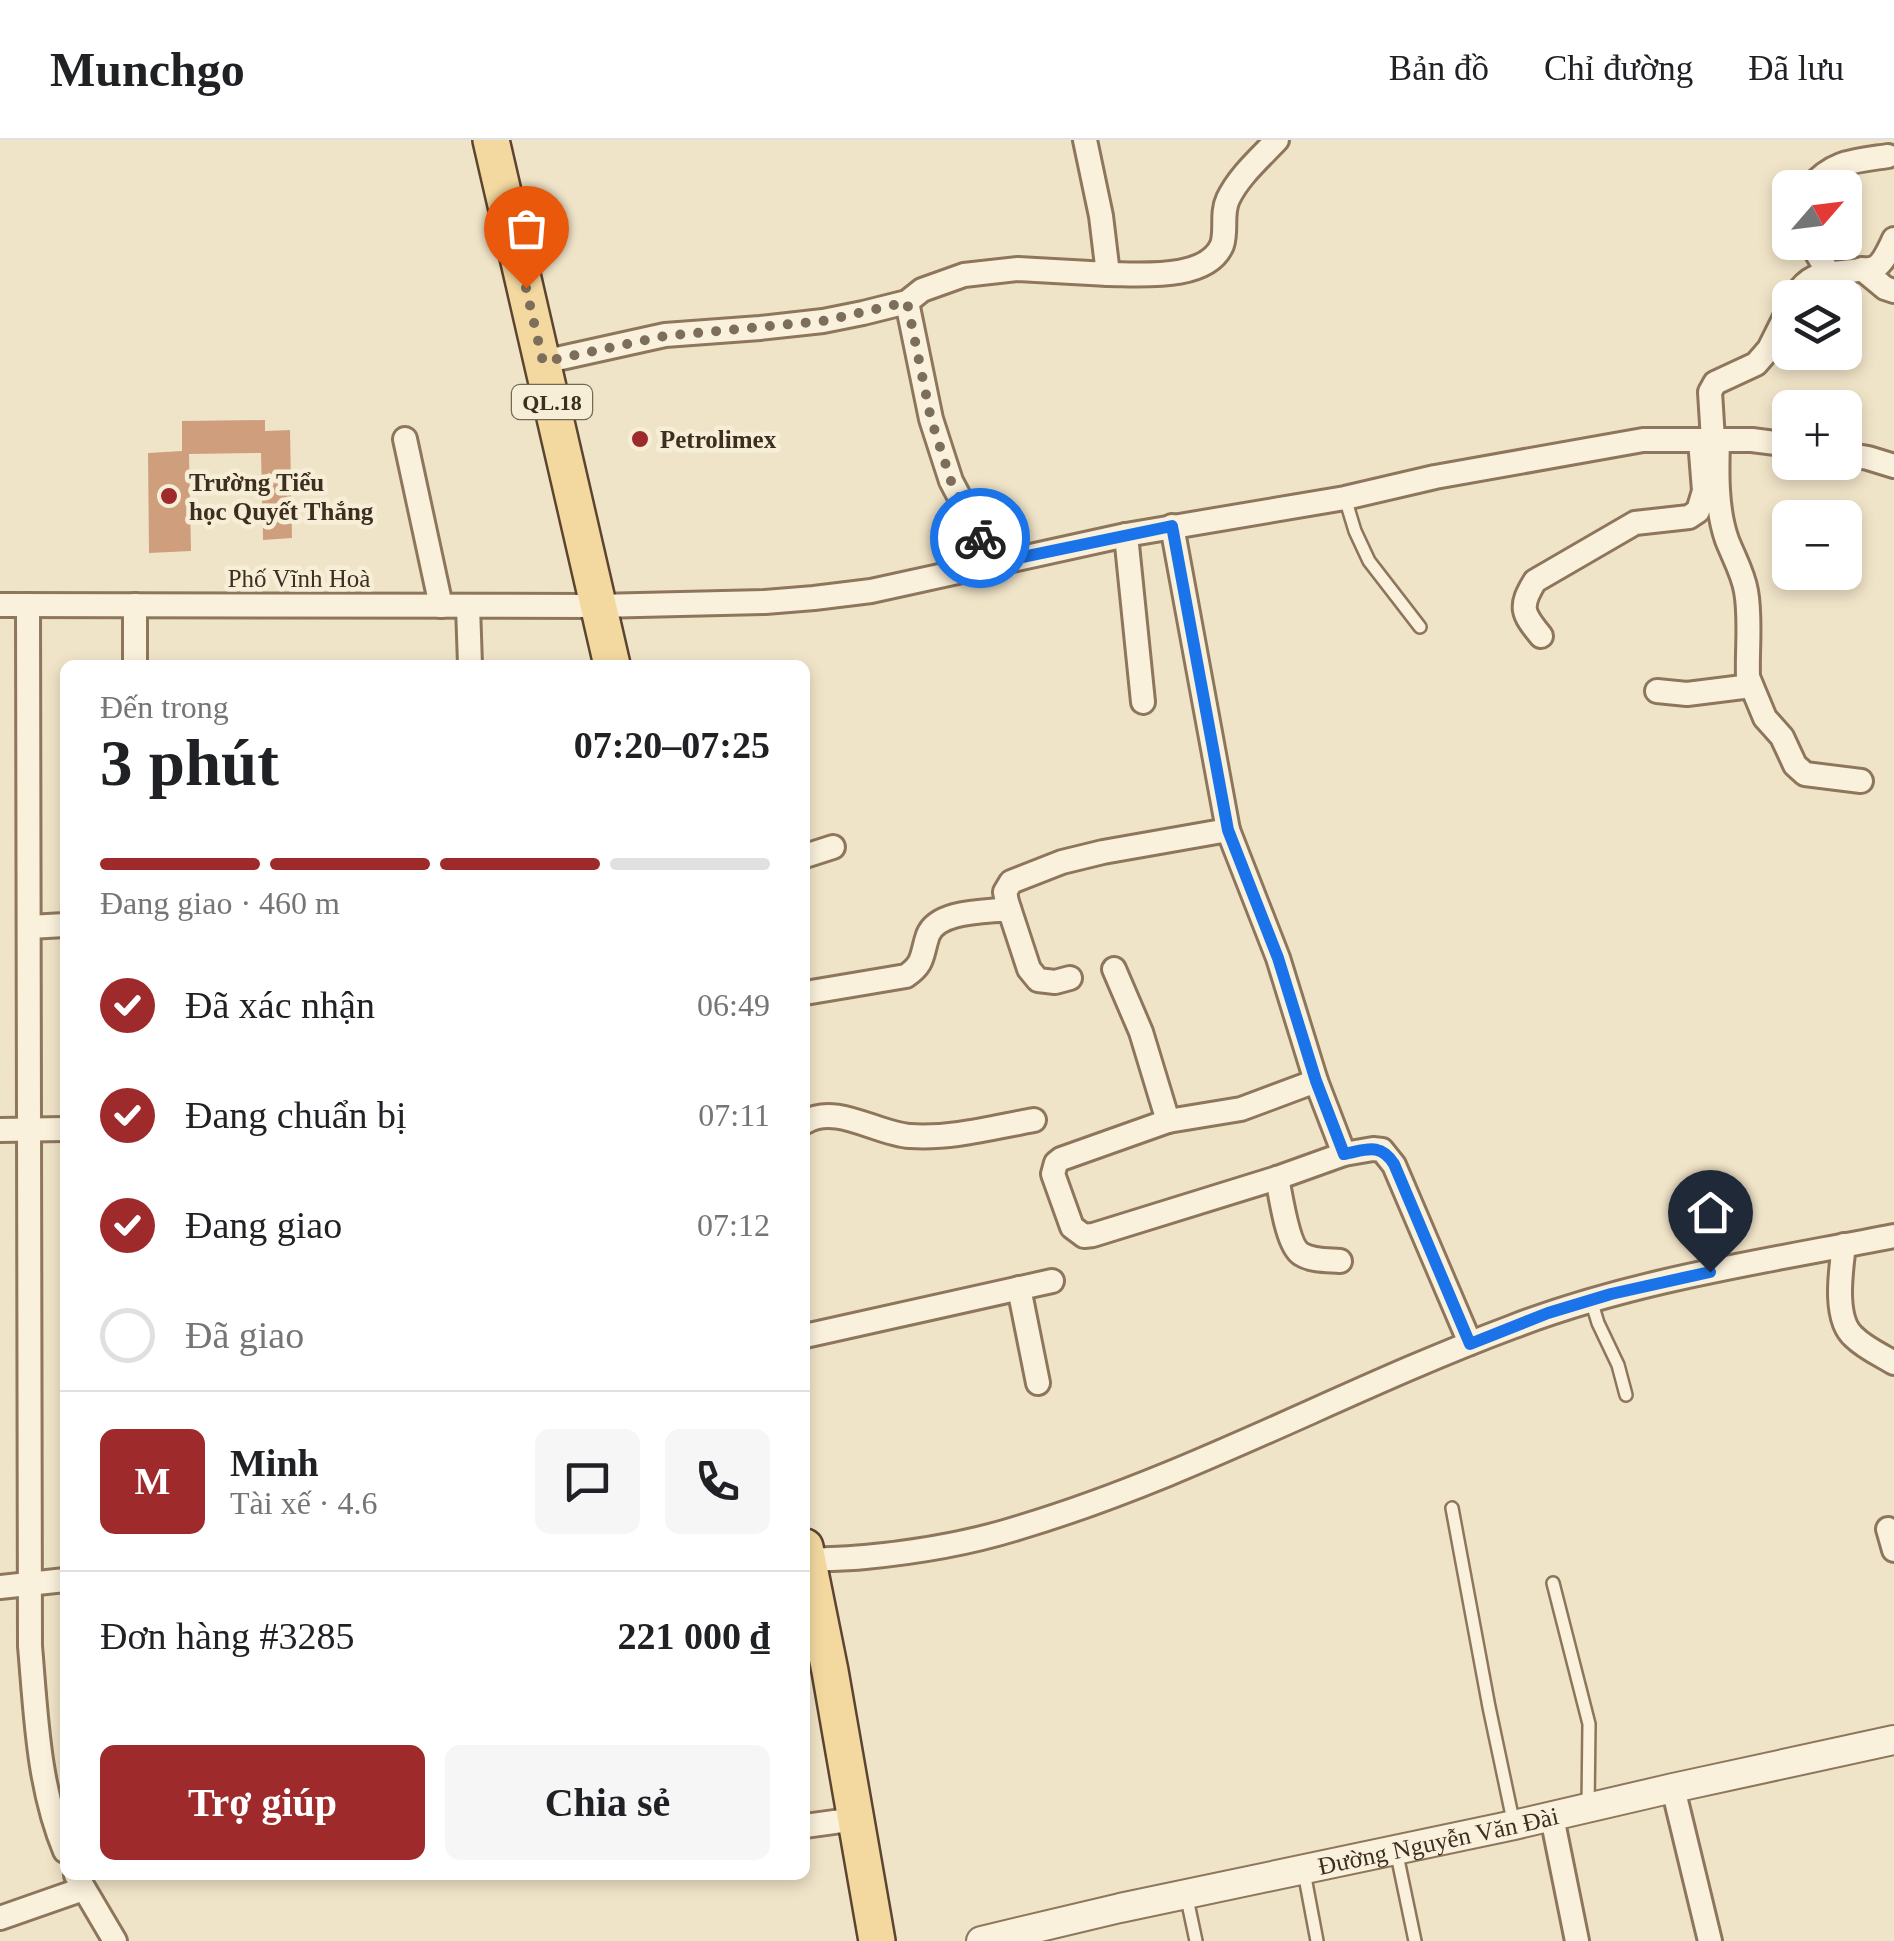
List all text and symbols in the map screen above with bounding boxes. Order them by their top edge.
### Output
text: Munchgo [50,43,245,96]
text: Bản đồ [1389,49,1489,88]
text: Chỉ đường [1544,49,1693,88]
text: Đã lưu [1748,49,1844,88]
north arrow [1772,170,1862,260]
map controls [1772,170,1862,590]
pin [484,186,569,289]
icon: bag [499,201,554,256]
button: layers [1772,280,1862,370]
road number: QL.18 [512,385,592,419]
button: + [1772,390,1862,480]
place label: Petrolimex [660,426,777,453]
marker: Petrolimex [629,428,651,450]
place label: Trường Tiểu học Quyết Thắng [189,469,374,525]
marker: Trường Tiểu học Quyết Thắng [158,485,180,507]
courier [930,488,1030,588]
button: − [1772,500,1862,590]
icon: bike [953,511,1008,566]
street label: Phố Vĩnh Hoà [228,565,370,592]
text: Đến trong [100,689,229,725]
text: 07:20–07:25 [574,724,770,766]
text: 3 phút [100,727,279,799]
text: Đang giao · 460 m [100,885,340,921]
icon: check [100,978,155,1033]
text: Đã xác nhận [185,984,375,1026]
text: 06:49 [697,987,770,1023]
icon: check [100,1088,155,1143]
text: Đang chuẩn bị [185,1094,407,1136]
text: 07:11 [698,1097,770,1133]
pin [1668,1170,1753,1273]
icon: home [1683,1185,1738,1240]
icon: check [100,1198,155,1253]
text: Đang giao [185,1204,342,1246]
text: 07:12 [697,1207,770,1243]
text: Đã giao [185,1314,304,1356]
button: chat [535,1429,640,1534]
button: phone [665,1429,770,1534]
text: Minh [230,1442,319,1484]
text: M [135,1460,170,1502]
text: Tài xế · 4.6 [230,1485,378,1521]
text: Đơn hàng #3285 [100,1615,354,1657]
text: 221 000 ₫ [618,1615,770,1657]
button: Trợ giúp [100,1745,425,1860]
button: Chia sẻ [445,1745,770,1860]
street label: Đường Nguyễn Văn Đài [1316,1802,1561,1880]

